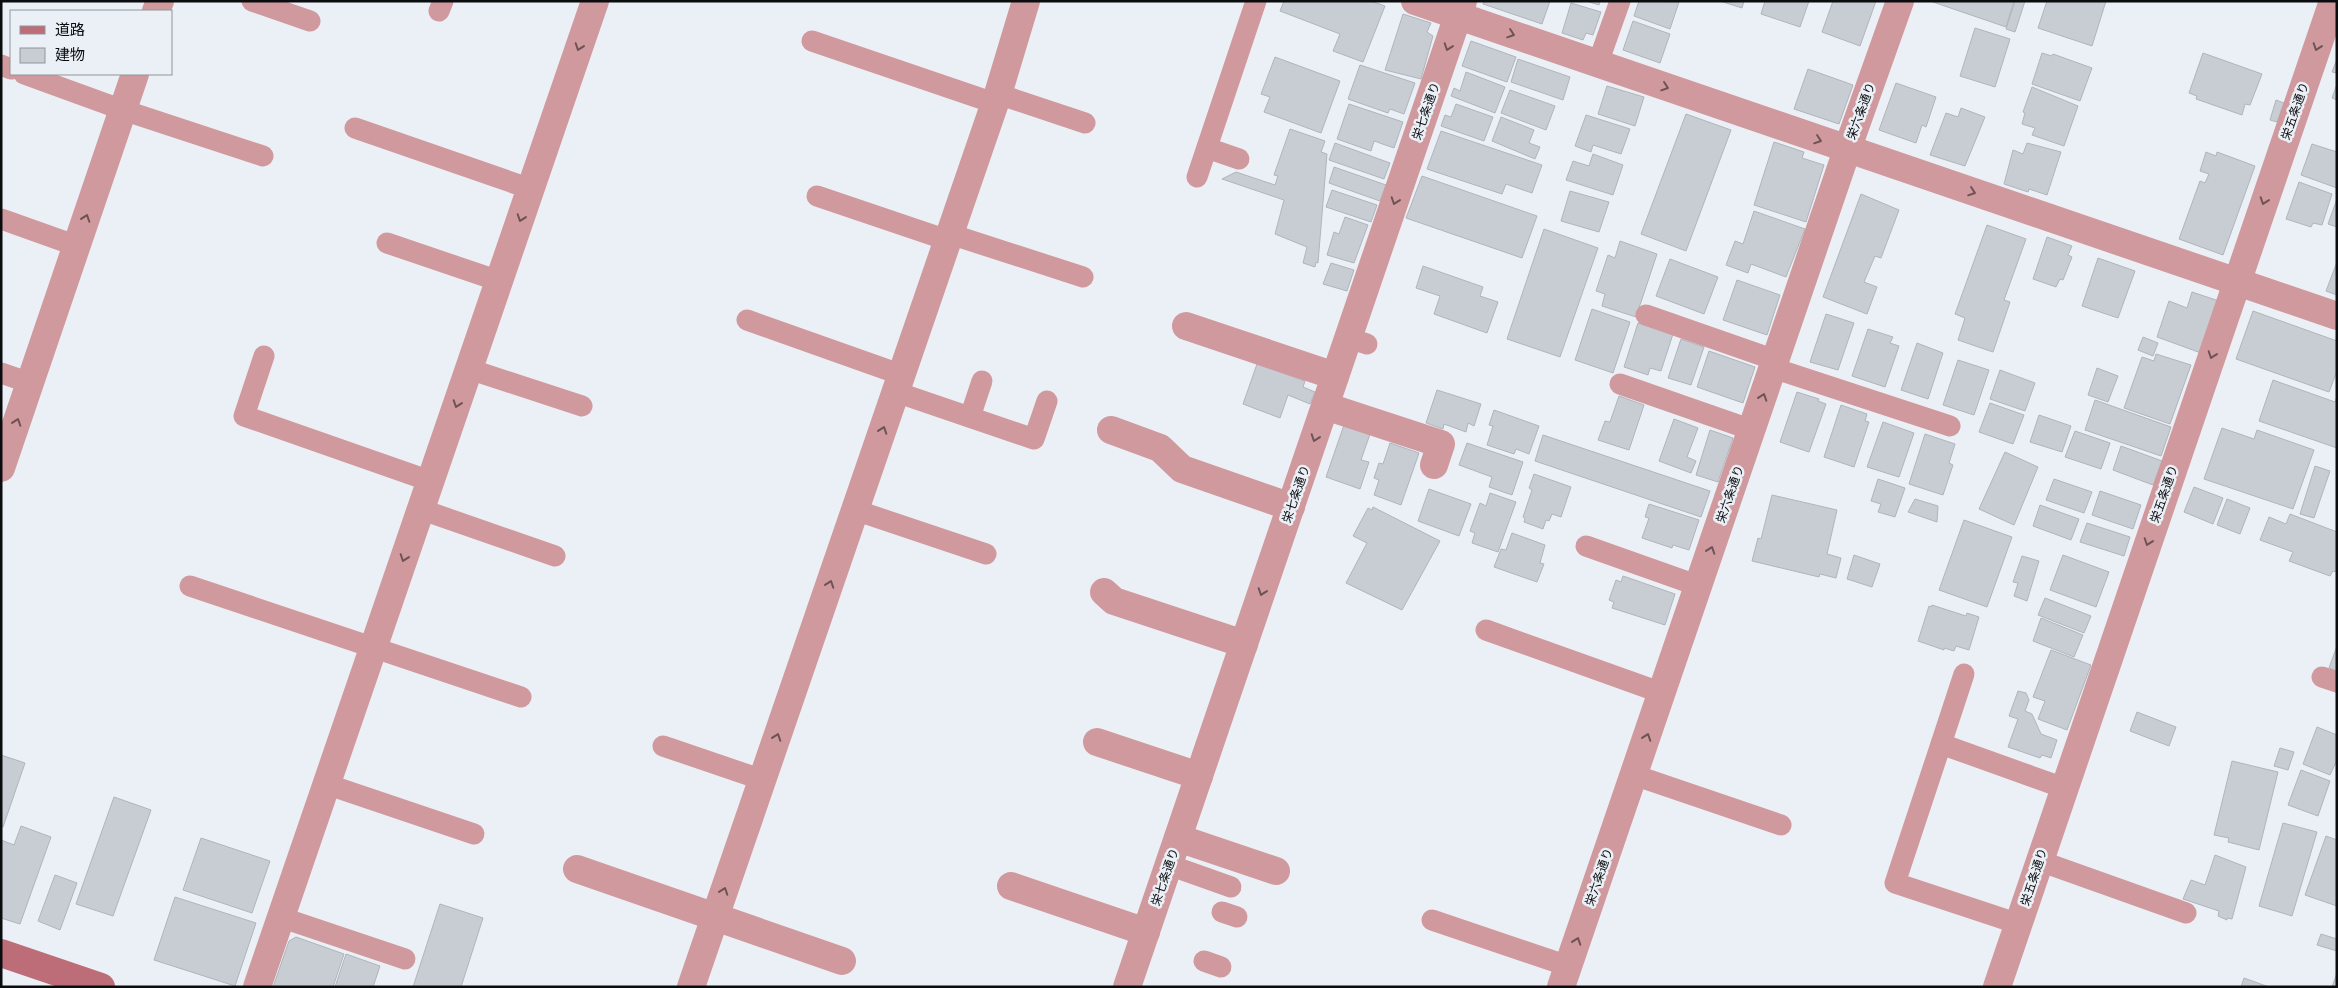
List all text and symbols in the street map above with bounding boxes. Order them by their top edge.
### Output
legend [10,10,172,75]
text: 道路 [55,21,85,39]
one-way arrow [1506,28,1515,38]
one-way arrow [575,43,585,51]
one-way arrow [1443,43,1453,51]
one-way arrow [2313,43,2323,51]
text: 建物 [55,46,85,64]
street label: 栄七条通り [1410,80,1442,142]
street label: 栄六条通り [1844,80,1878,142]
street label: 栄五条通り [2279,80,2311,142]
one-way arrow [1660,81,1669,91]
one-way arrow [1814,134,1822,144]
one-way arrow [1968,186,1976,196]
one-way arrow [1391,196,1401,205]
one-way arrow [2260,196,2270,205]
one-way arrow [517,213,527,221]
one-way arrow [80,214,90,223]
one-way arrow [2208,350,2218,359]
one-way arrow [1757,393,1767,401]
one-way arrow [453,400,463,408]
one-way arrow [11,418,21,426]
one-way arrow [877,426,887,435]
one-way arrow [1310,433,1320,442]
street label: 栄七条通り [1280,463,1312,525]
street label: 栄六条通り [1714,463,1746,525]
street label: 栄五条通り [2148,463,2180,525]
one-way arrow [2144,537,2154,546]
one-way arrow [1705,547,1715,555]
one-way arrow [399,553,409,562]
one-way arrow [824,580,834,588]
one-way arrow [1258,587,1268,595]
one-way arrow [772,734,782,742]
one-way arrow [1641,734,1651,742]
street label: 栄七条通り [1149,846,1181,908]
street label: 栄六条通り [1583,846,1615,908]
street label: 栄五条通り [2018,846,2050,908]
one-way arrow [718,887,728,896]
one-way arrow [1571,937,1581,945]

